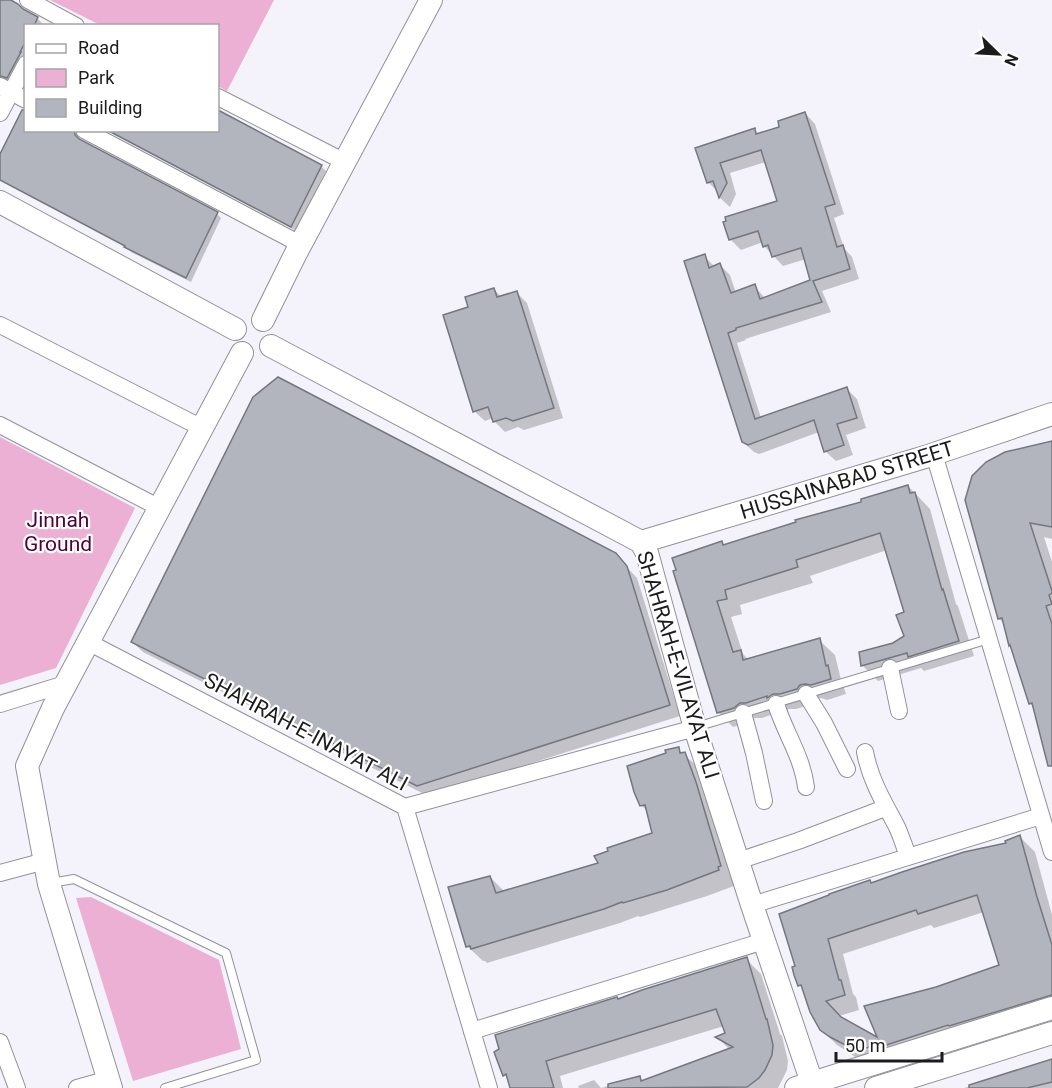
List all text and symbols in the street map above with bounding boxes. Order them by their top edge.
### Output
legend [24,24,219,132]
north arrow [968,24,1028,84]
text: Road [78,37,119,58]
text: N [1000,51,1022,69]
text: Park [78,67,115,88]
text: Building [78,97,142,118]
street label: HUSSAINABAD STREET [737,436,957,524]
park label: Jinnah Ground [24,508,92,556]
street label: SHAHRAH-E-VILAYAT ALI [632,548,724,782]
street label: SHAHRAH-E-INAYAT ALI [200,668,412,796]
scale bar [836,1025,942,1063]
text: 50 m [845,1035,885,1056]

